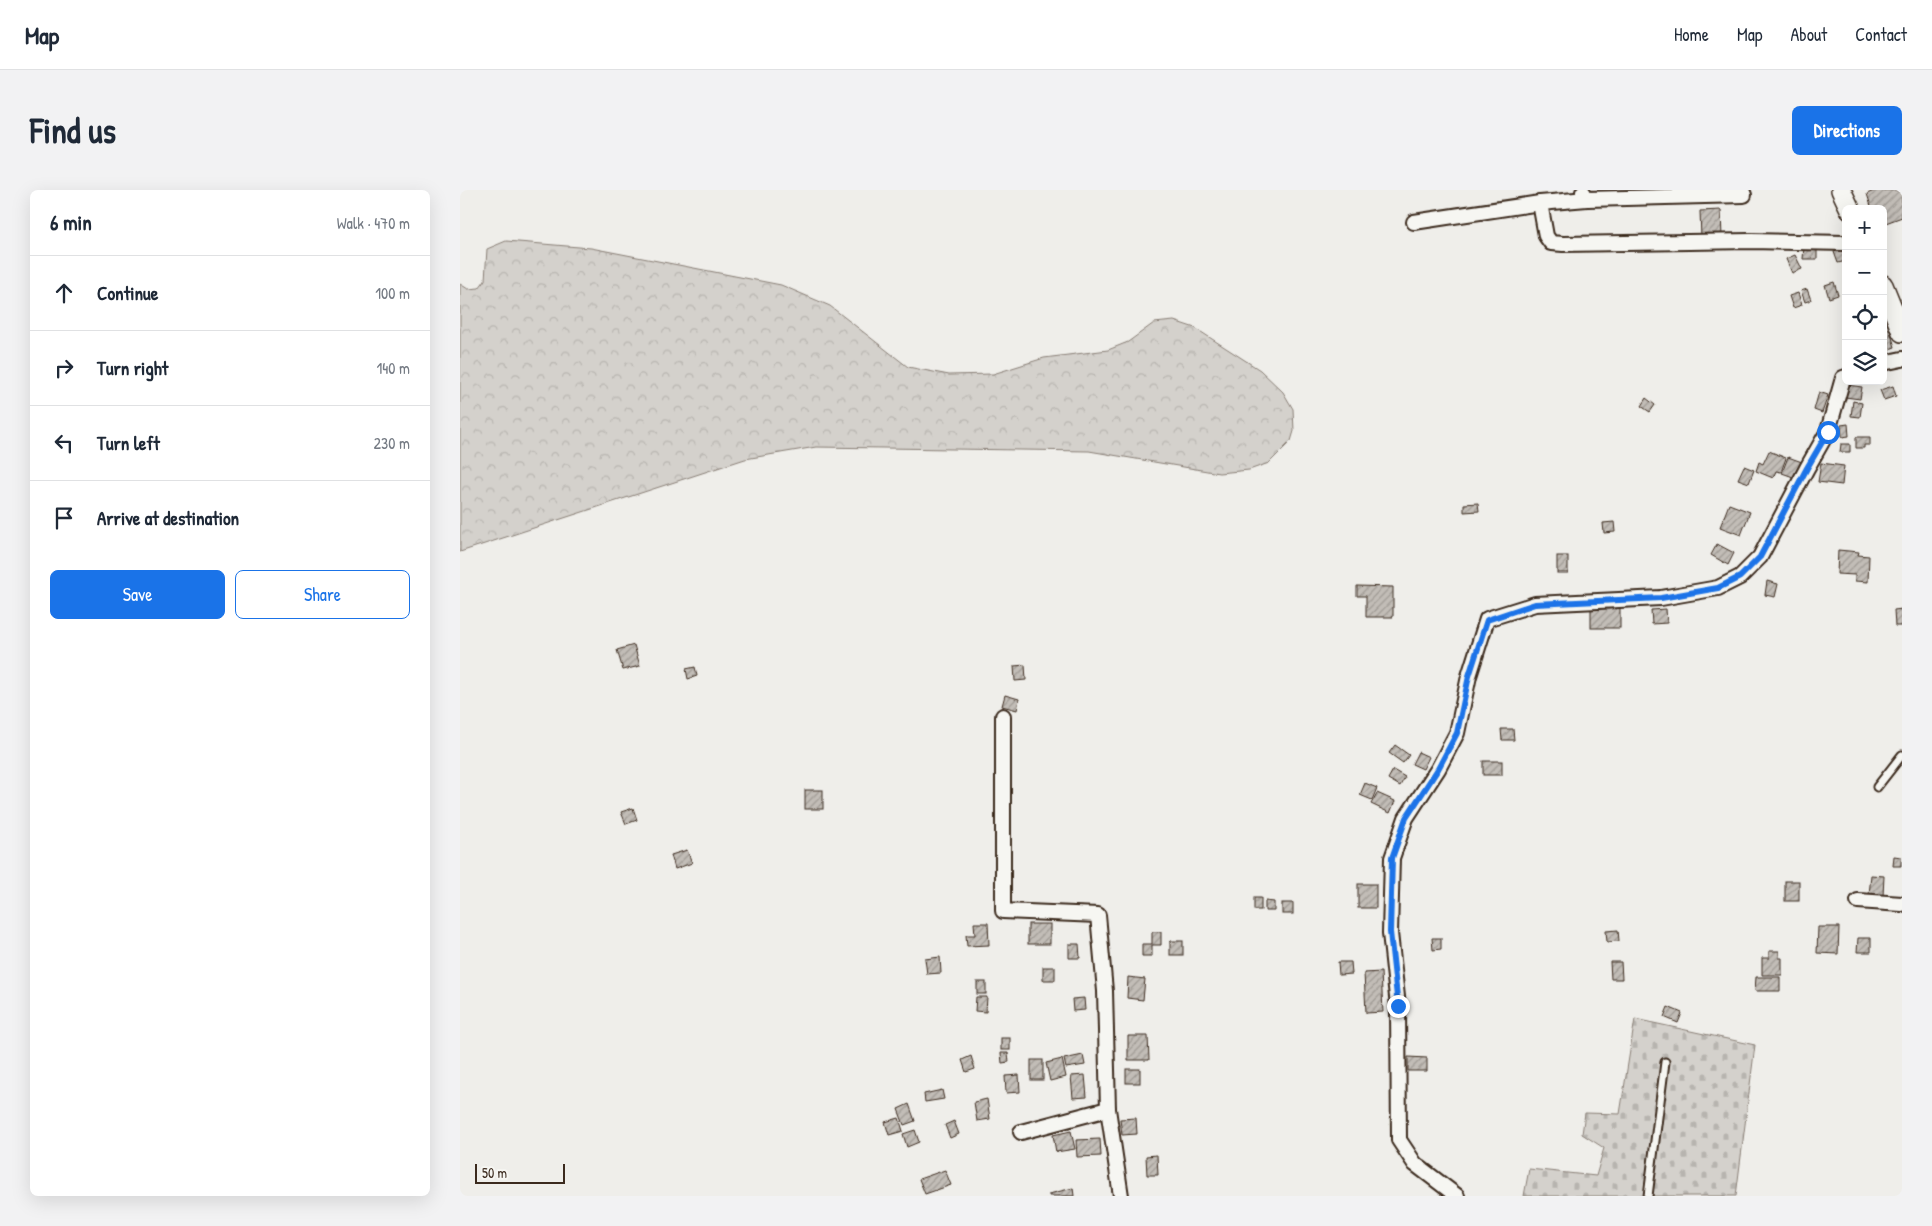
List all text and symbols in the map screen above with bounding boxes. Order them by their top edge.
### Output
text: Map [25,19,59,51]
text: Home [1674,22,1709,47]
text: Map [1737,22,1762,47]
text: About [1790,22,1827,47]
text: Contact [1855,22,1907,47]
button: Directions [1792,106,1902,155]
text: Find us [30,107,116,154]
map controls [1842,205,1887,385]
button: + [1842,205,1887,250]
text: 6 min [50,208,92,237]
text: Walk · 470 m [337,212,410,234]
button: − [1842,250,1887,295]
icon: ahead [50,279,78,307]
text: Continue [97,280,158,306]
text: 100 m [375,282,410,304]
button: locate [1842,295,1887,340]
button: layers [1842,340,1887,385]
icon: right [50,354,78,382]
text: Turn right [97,355,168,381]
text: 140 m [376,357,410,379]
route start [1817,421,1840,444]
icon: left [50,429,78,457]
text: Turn left [97,430,160,456]
text: 230 m [374,432,410,454]
icon: arrive [50,504,78,532]
text: Arrive at destination [97,505,239,531]
button: Save [50,570,225,619]
button: Share [235,570,410,619]
route end [1387,995,1410,1018]
scale bar [475,1161,565,1184]
text: 50 m [482,1163,507,1182]

